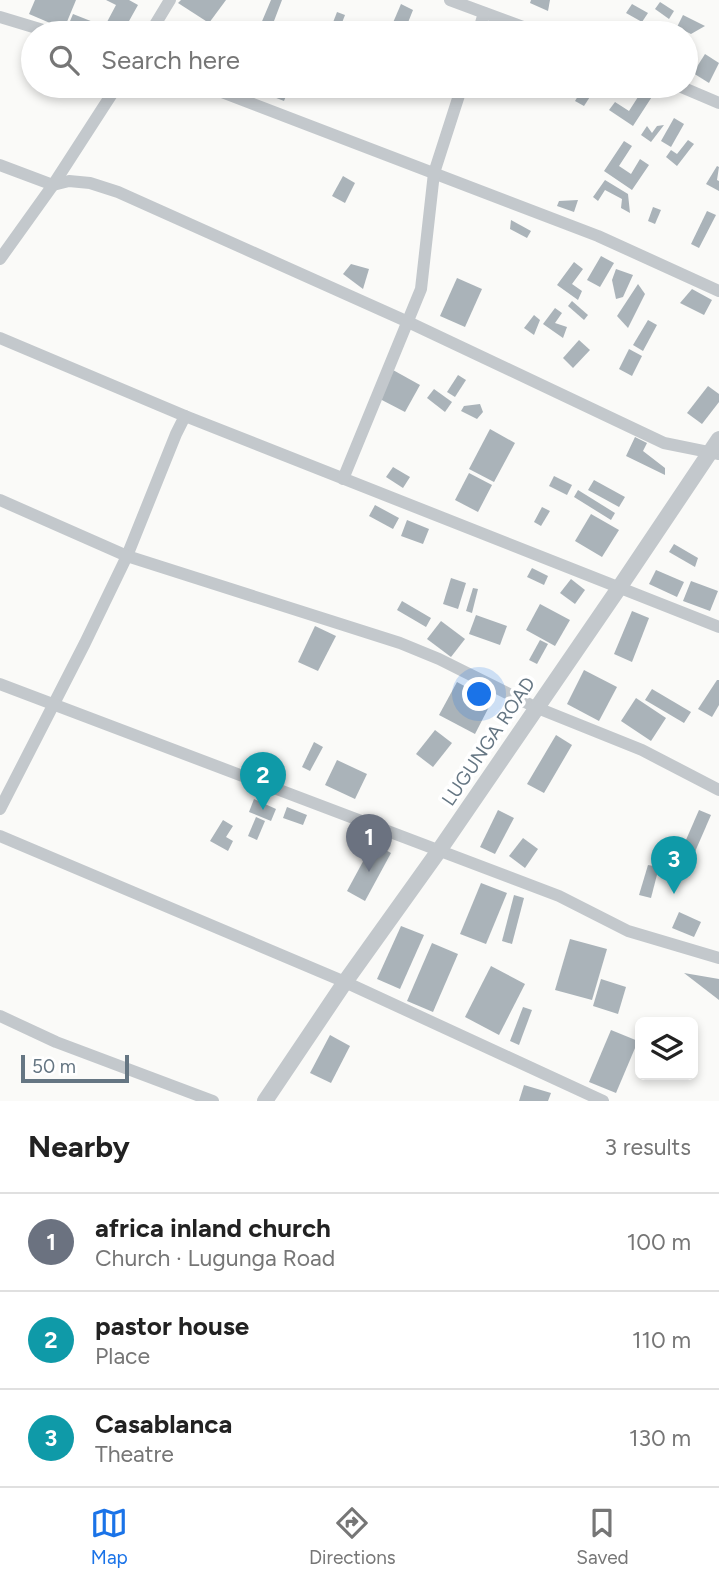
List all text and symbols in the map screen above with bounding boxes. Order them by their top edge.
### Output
search box [21,21,698,98]
icon: search [45,41,83,79]
text: Search here [101,44,240,76]
street label: LUGUNGA ROAD [437,673,540,810]
your location [462,677,496,711]
pin: 2 [240,752,286,810]
pin: 1 [346,814,392,872]
pin: 3 [651,836,697,894]
map controls [635,1017,698,1080]
button: layers [635,1017,698,1080]
scale bar [21,1052,130,1084]
text: 50 m [32,1055,76,1078]
text: Nearby [28,1128,130,1165]
text: 3 results [604,1133,691,1161]
text: africa inland church [95,1212,331,1244]
text: 1 [46,1228,56,1256]
text: 100 m [627,1228,691,1256]
text: Church · Lugunga Road [95,1244,335,1272]
text: pastor house [95,1310,249,1342]
text: 2 [44,1326,58,1354]
text: 110 m [632,1326,691,1354]
text: Place [95,1342,150,1370]
text: Casablanca [95,1408,232,1440]
text: 3 [45,1424,57,1452]
text: 130 m [629,1424,691,1452]
text: Theatre [95,1440,174,1468]
tab: Map [90,1504,128,1569]
tab: Directions [309,1504,396,1569]
tab: Saved [576,1504,629,1569]

